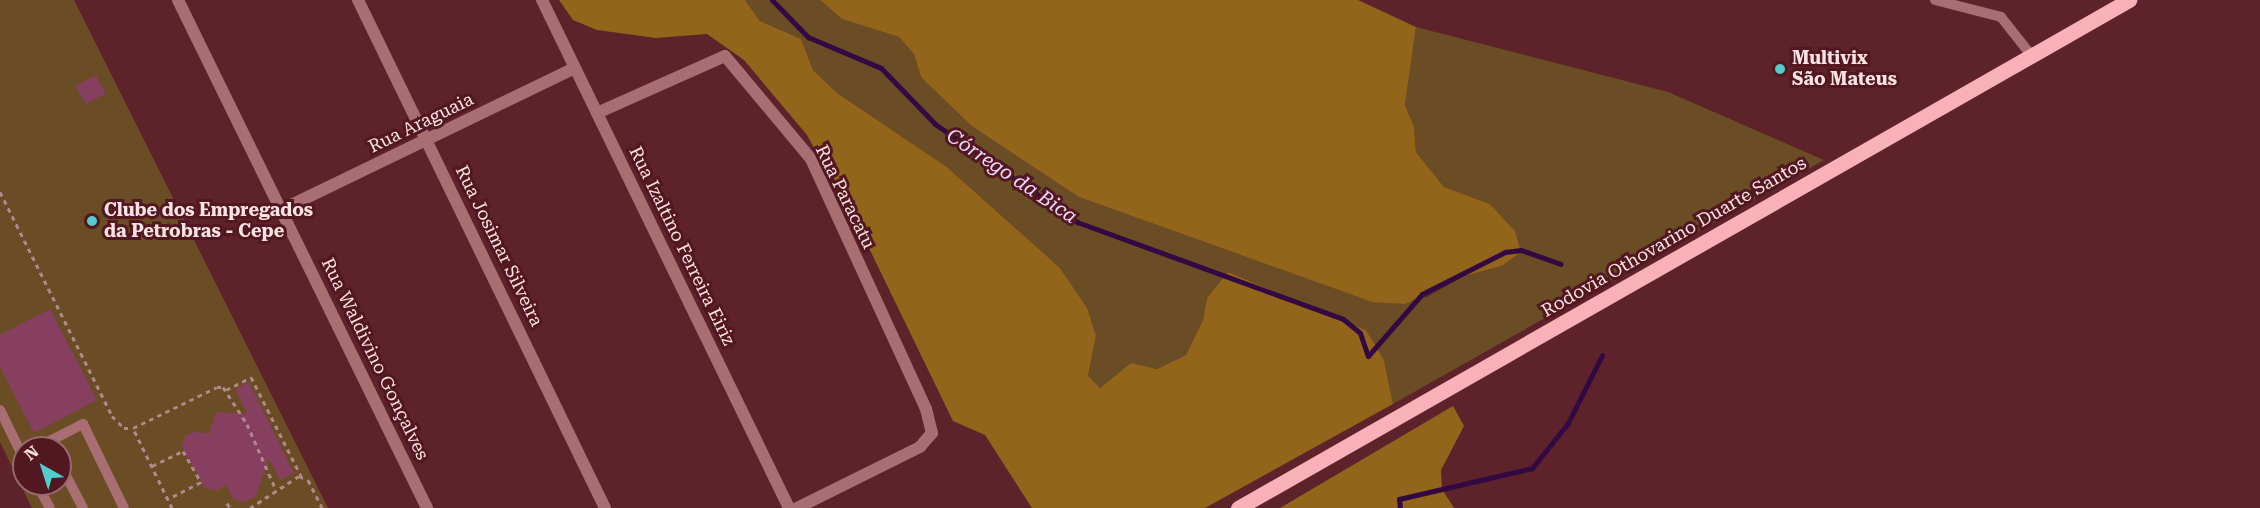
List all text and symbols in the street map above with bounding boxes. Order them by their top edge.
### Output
place label: Multivix São Mateus [1792,48,1897,90]
marker: Multivix São Mateus [1773,62,1787,76]
street label: Rua Araguaia [365,88,477,158]
water label: Córrego da Bica [942,123,1082,229]
street label: Rua Paracatu [811,142,879,252]
street label: Rua Izaltino Ferreira Eiriz [624,143,740,349]
street label: Rodovia Othovarino Duarte Santos [1538,152,1810,322]
street label: Rua Josimar Silveira [451,162,547,330]
place label: Clube dos Empregados da Petrobras - Cepe [104,200,313,242]
marker: Clube dos Empregados da Petrobras - Cepe [85,214,99,228]
street label: Rua Waldivino Gonçalves [317,254,433,464]
north arrow [12,436,72,496]
text: N [21,442,42,464]

